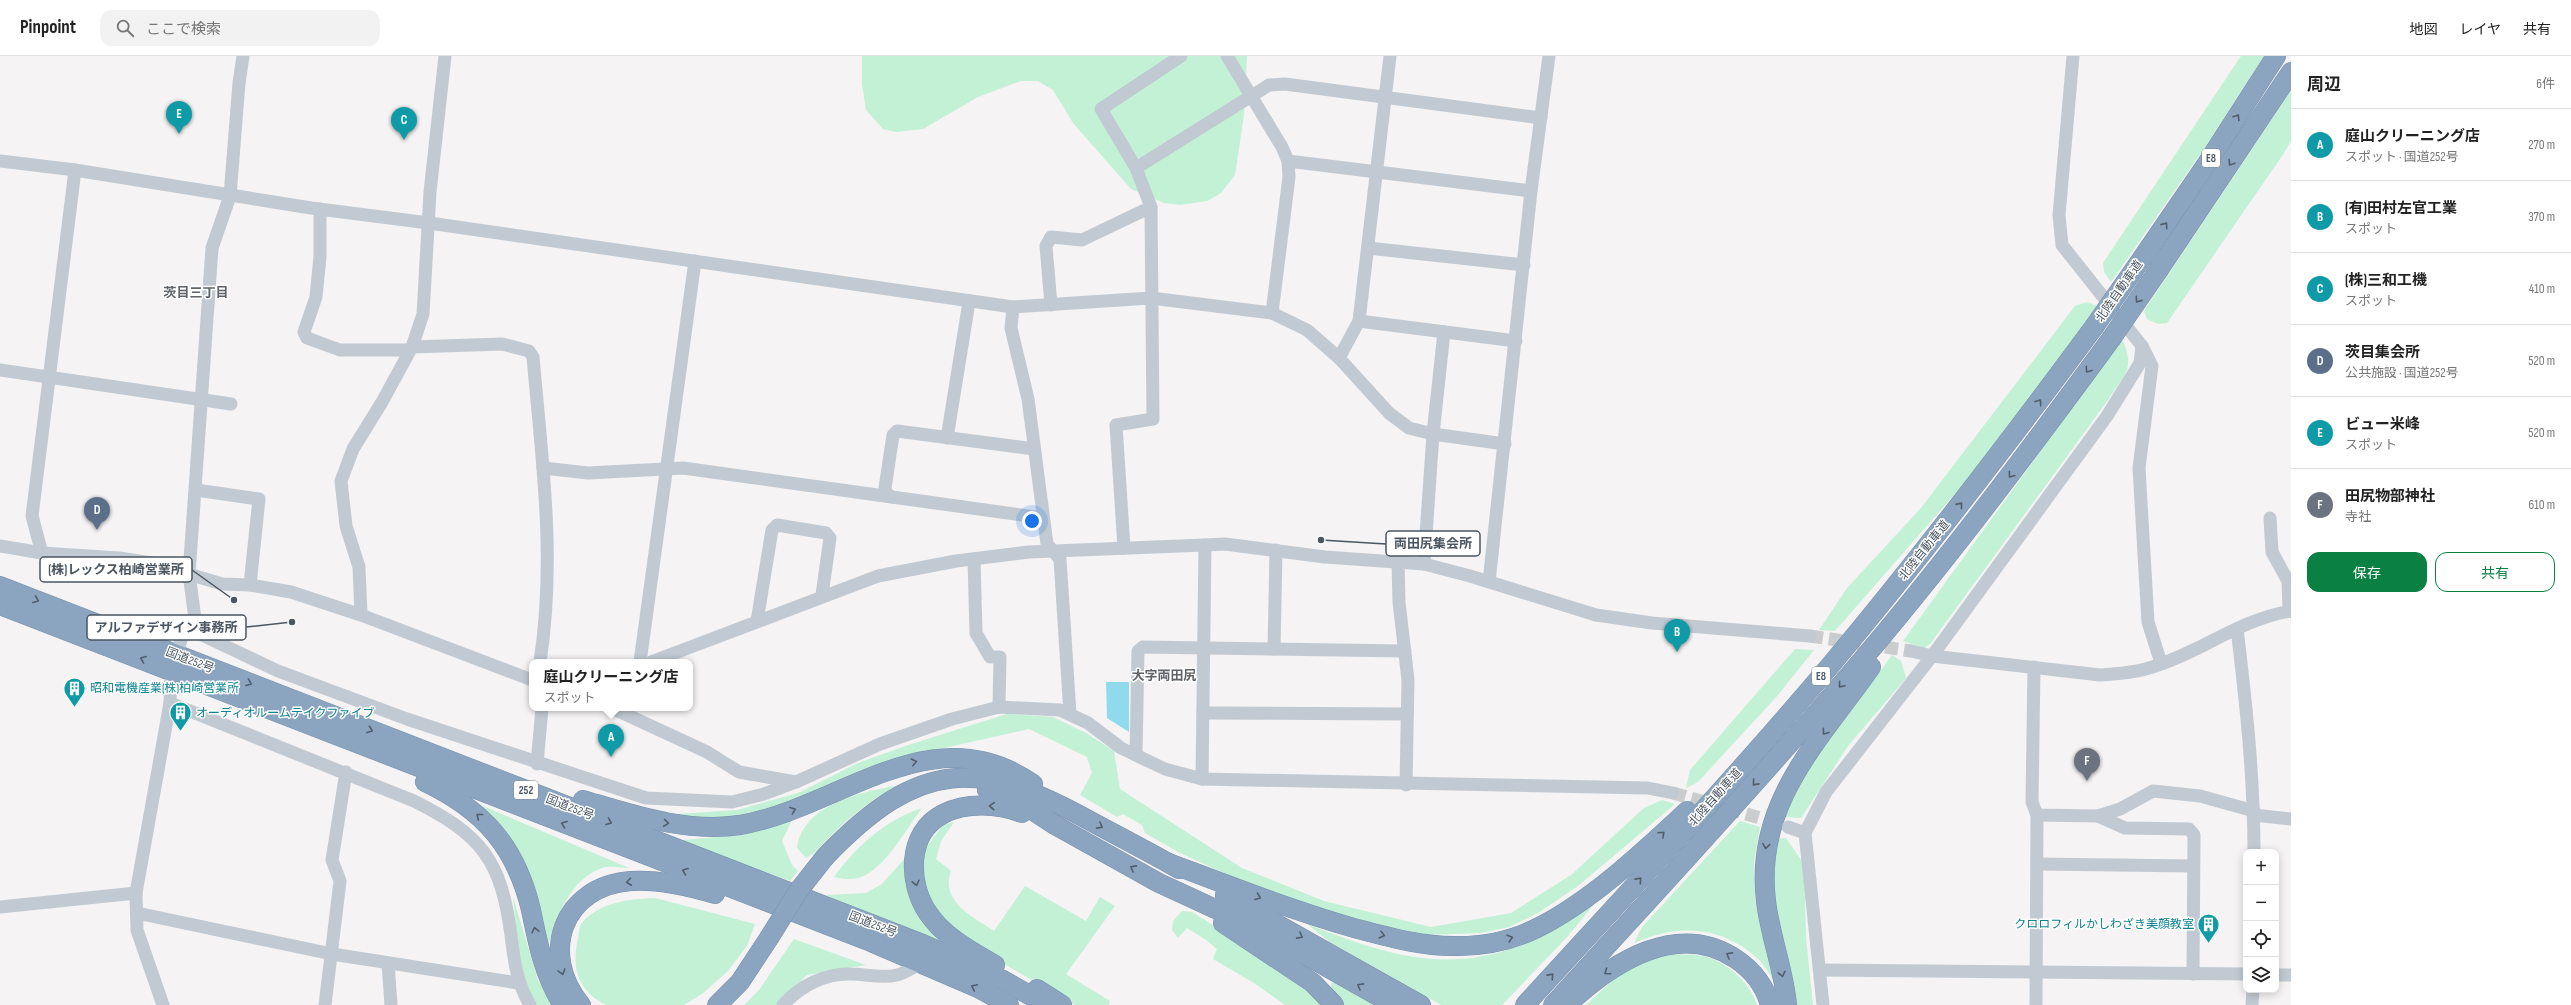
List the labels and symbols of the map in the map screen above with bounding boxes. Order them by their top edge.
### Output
pin: E [166,101,192,134]
pin: C [391,107,417,140]
one-way arrow [2232,114,2240,121]
road number: E8 [2202,149,2220,167]
one-way arrow [2229,159,2236,166]
one-way arrow [2160,222,2168,229]
street label: 北陸自動車道 [2093,257,2146,325]
district label: 茨目三丁目 [163,285,229,301]
one-way arrow [2135,296,2143,303]
one-way arrow [2086,366,2093,373]
one-way arrow [2034,399,2041,406]
one-way arrow [2008,470,2015,477]
pin: D [84,497,110,530]
one-way arrow [1955,503,1962,510]
your location [1022,511,1042,531]
street label: 北陸自動車道 [1896,518,1953,583]
callout: 両田尻集会所 [1386,531,1480,556]
text: 両田尻集会所 [1394,536,1472,552]
callout: (株)レックス柏崎営業所 [40,557,192,582]
text: (株)レックス柏崎営業所 [48,562,184,578]
one-way arrow [32,595,40,603]
callout: アルファデザイン事務所 [87,615,246,640]
pin: B [1664,619,1690,652]
text: アルファデザイン事務所 [95,620,237,636]
street label: 国道252号 [163,644,216,677]
one-way arrow [139,656,146,664]
road number: E8 [1812,667,1830,685]
district label: 大字両田尻 [1131,668,1197,684]
building icon: 昭和電機産業(株)柏崎営業所 [61,675,87,708]
one-way arrow [245,678,252,686]
one-way arrow [1838,680,1846,688]
place label: 昭和電機産業(株)柏崎営業所 [90,681,239,696]
building icon: オーディオルームテイクファイブ [167,700,193,733]
place label: オーディオルームテイクファイブ [196,706,375,721]
pin: A [598,724,624,757]
one-way arrow [366,725,373,733]
one-way arrow [1823,727,1830,734]
pin: F [2074,748,2100,781]
one-way arrow [911,759,917,767]
street label: 北陸自動車道 [1686,766,1745,829]
one-way arrow [1753,778,1760,786]
road number: 252 [514,781,538,799]
street label: 国道252号 [543,791,596,824]
one-way arrow [989,802,995,811]
one-way arrow [790,807,797,815]
one-way arrow [476,813,483,820]
one-way arrow [605,818,612,826]
one-way arrow [662,818,669,827]
one-way arrow [560,821,567,829]
one-way arrow [1096,821,1103,829]
one-way arrow [1657,831,1665,838]
one-way arrow [1762,843,1771,849]
one-way arrow [1129,865,1137,873]
one-way arrow [681,868,688,876]
one-way arrow [626,877,632,886]
one-way arrow [1634,877,1641,885]
one-way arrow [911,880,919,887]
one-way arrow [1254,892,1261,900]
street label: 国道252号 [846,908,899,941]
building icon: クロロフィルかしわざき美顔教室 [2196,911,2222,944]
place label: クロロフィルかしわざき美顔教室 [2014,917,2194,932]
one-way arrow [532,926,540,933]
one-way arrow [1379,931,1385,939]
one-way arrow [1295,932,1303,939]
one-way arrow [1506,934,1513,943]
one-way arrow [1725,952,1733,960]
one-way arrow [1604,967,1611,975]
one-way arrow [557,968,566,975]
one-way arrow [1777,971,1785,977]
one-way arrow [1546,973,1554,981]
one-way arrow [1357,983,1364,990]
one-way arrow [971,984,979,992]

